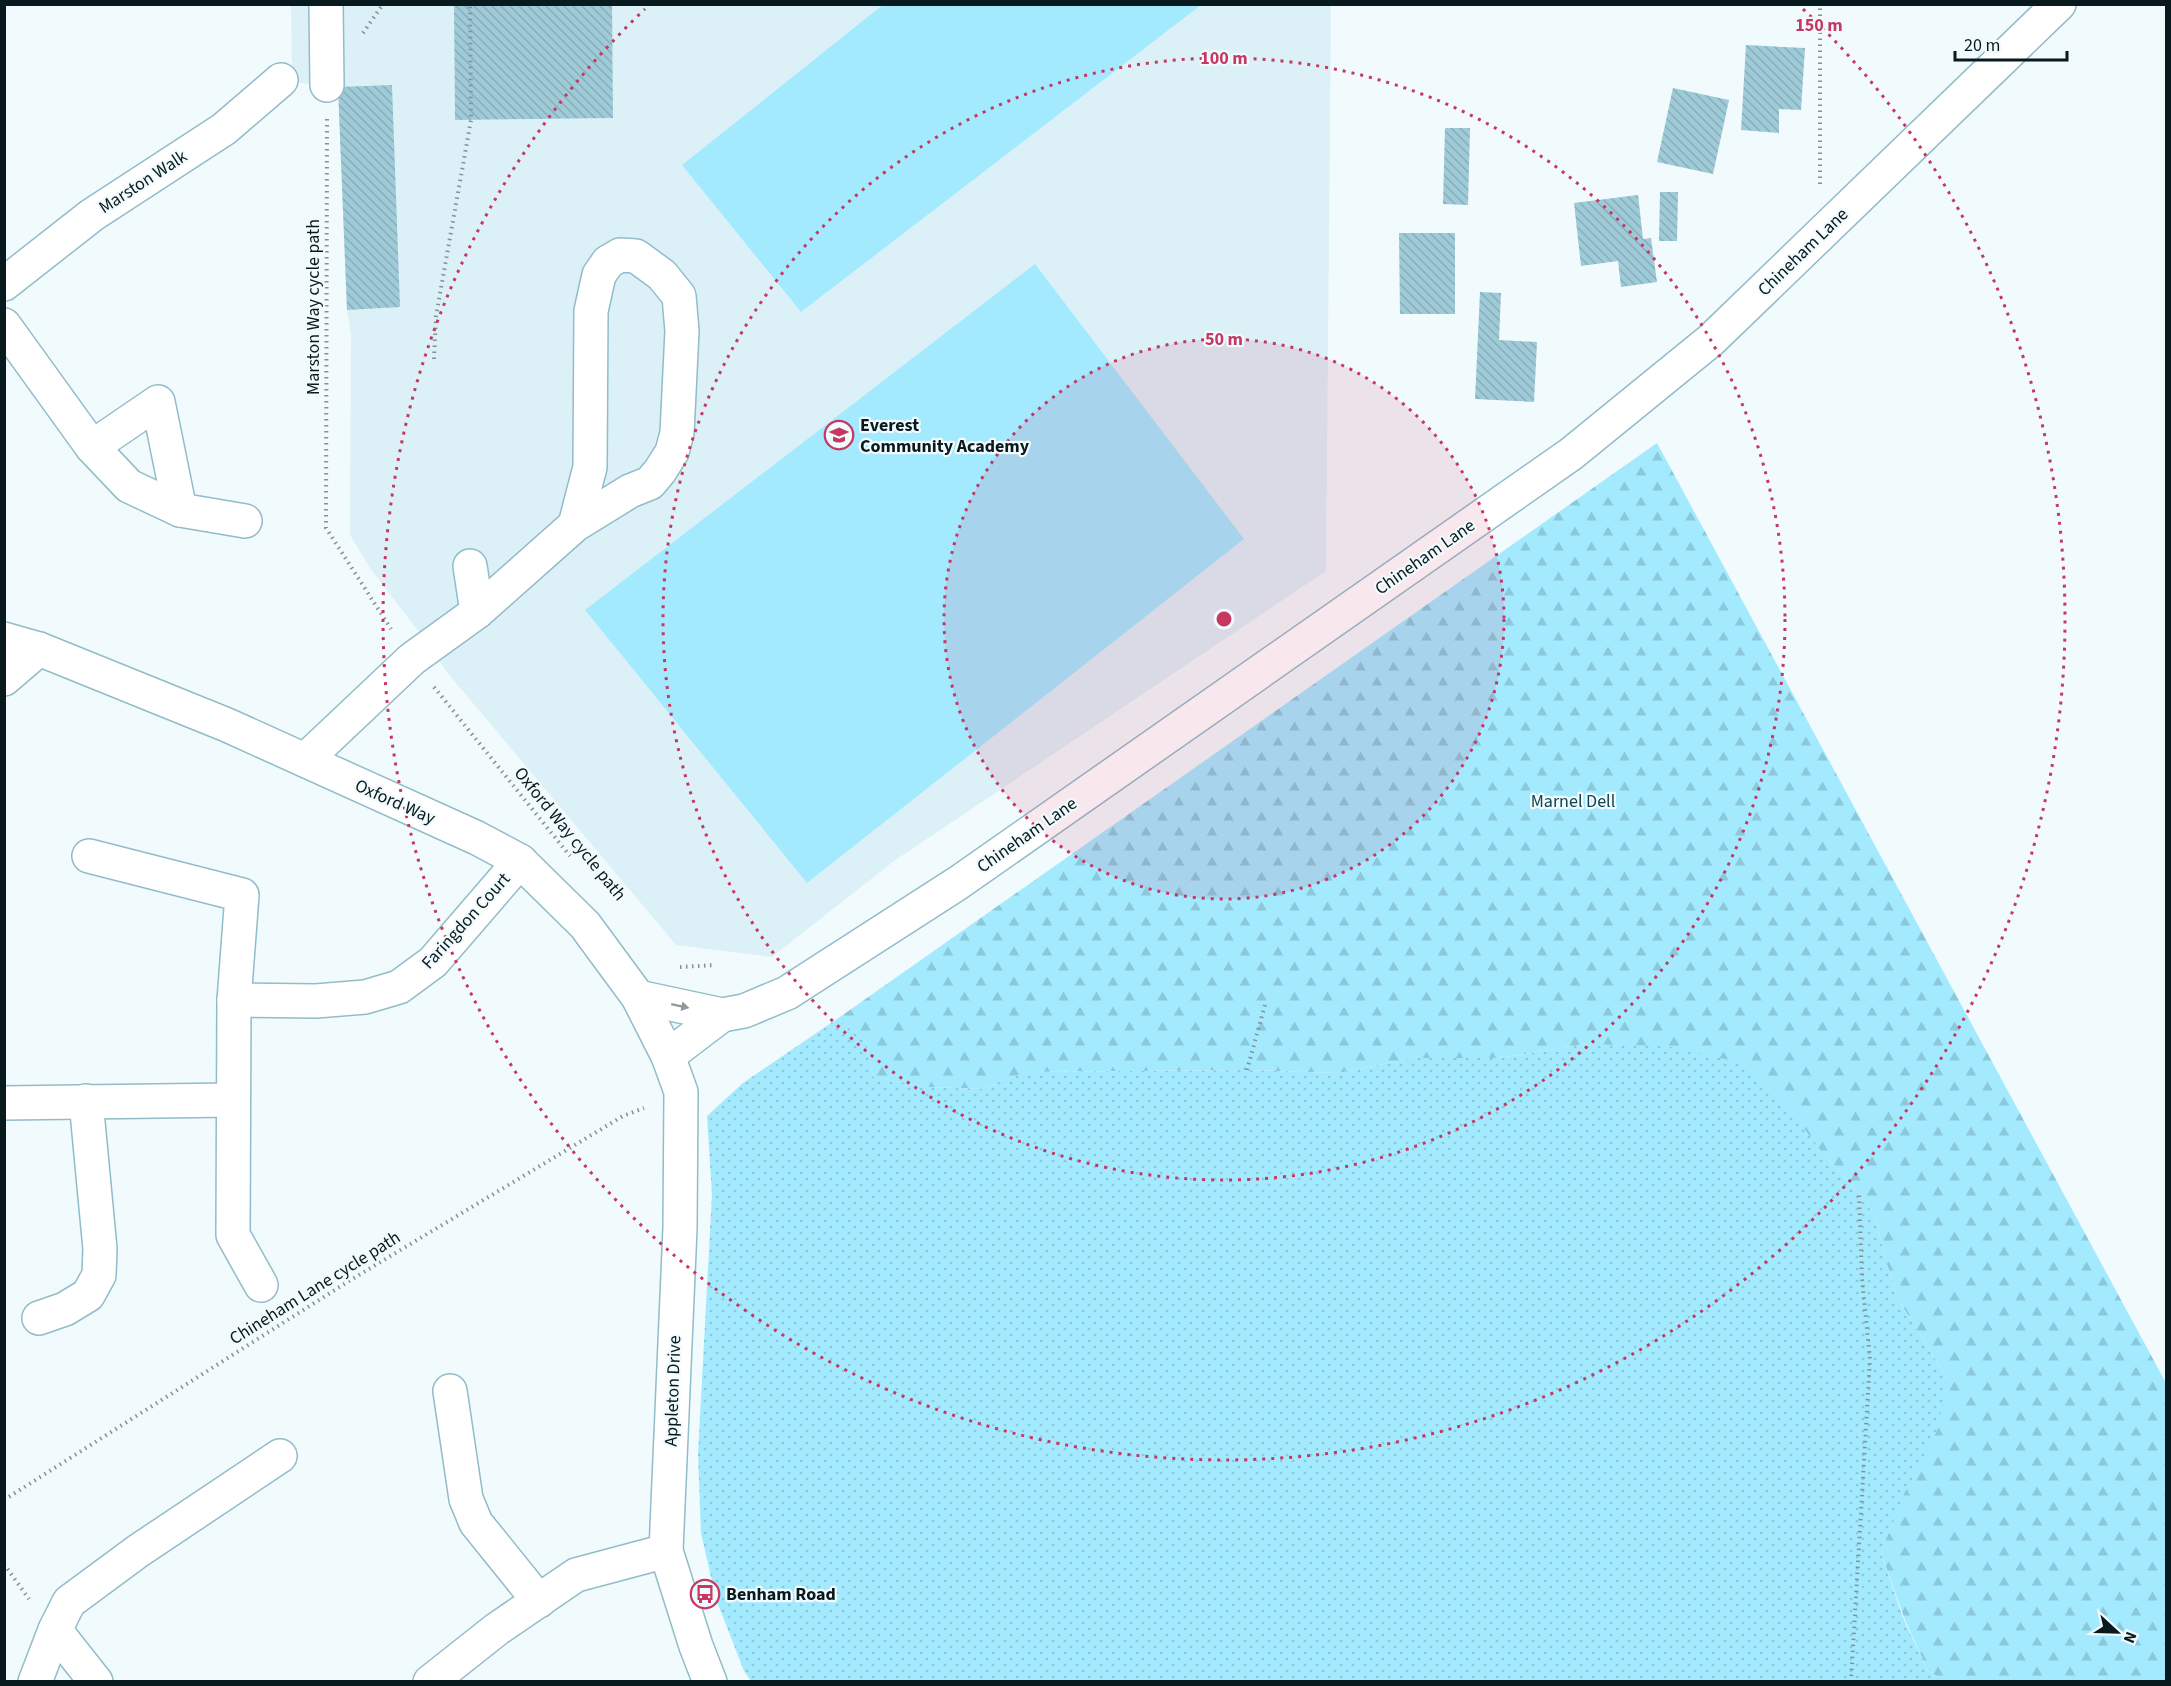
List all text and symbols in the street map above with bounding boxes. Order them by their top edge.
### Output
text: 150 m [1795,13,1843,38]
scale bar [1955,24,2068,62]
text: 20 m [1964,33,2000,58]
text: 100 m [1200,46,1248,71]
street label: Marston Walk [94,144,192,220]
street label: Chineham Lane [1752,202,1854,302]
street label: Marston Way cycle path [301,219,326,395]
text: 50 m [1205,327,1243,352]
place label: Everest Community Academy [860,413,1030,459]
school or university icon: Everest Community Academy [823,419,855,451]
street label: Chineham Lane [1370,513,1480,601]
centre of rings [1214,609,1234,629]
street label: Oxford Way cycle path [508,762,632,906]
street label: Oxford Way [351,773,440,831]
park label: Marnel Dell [1531,789,1615,814]
street label: Chineham Lane [972,791,1082,879]
street label: Faringdon Court [416,867,516,975]
one-way arrow [671,1002,690,1011]
street label: Chineham Lane cycle path [225,1225,405,1351]
street label: Appleton Drive [659,1335,687,1447]
bus stop icon: Benham Road [689,1578,721,1610]
place label: Benham Road [726,1582,836,1607]
north arrow [2087,1602,2147,1662]
text: N [2118,1628,2142,1646]

